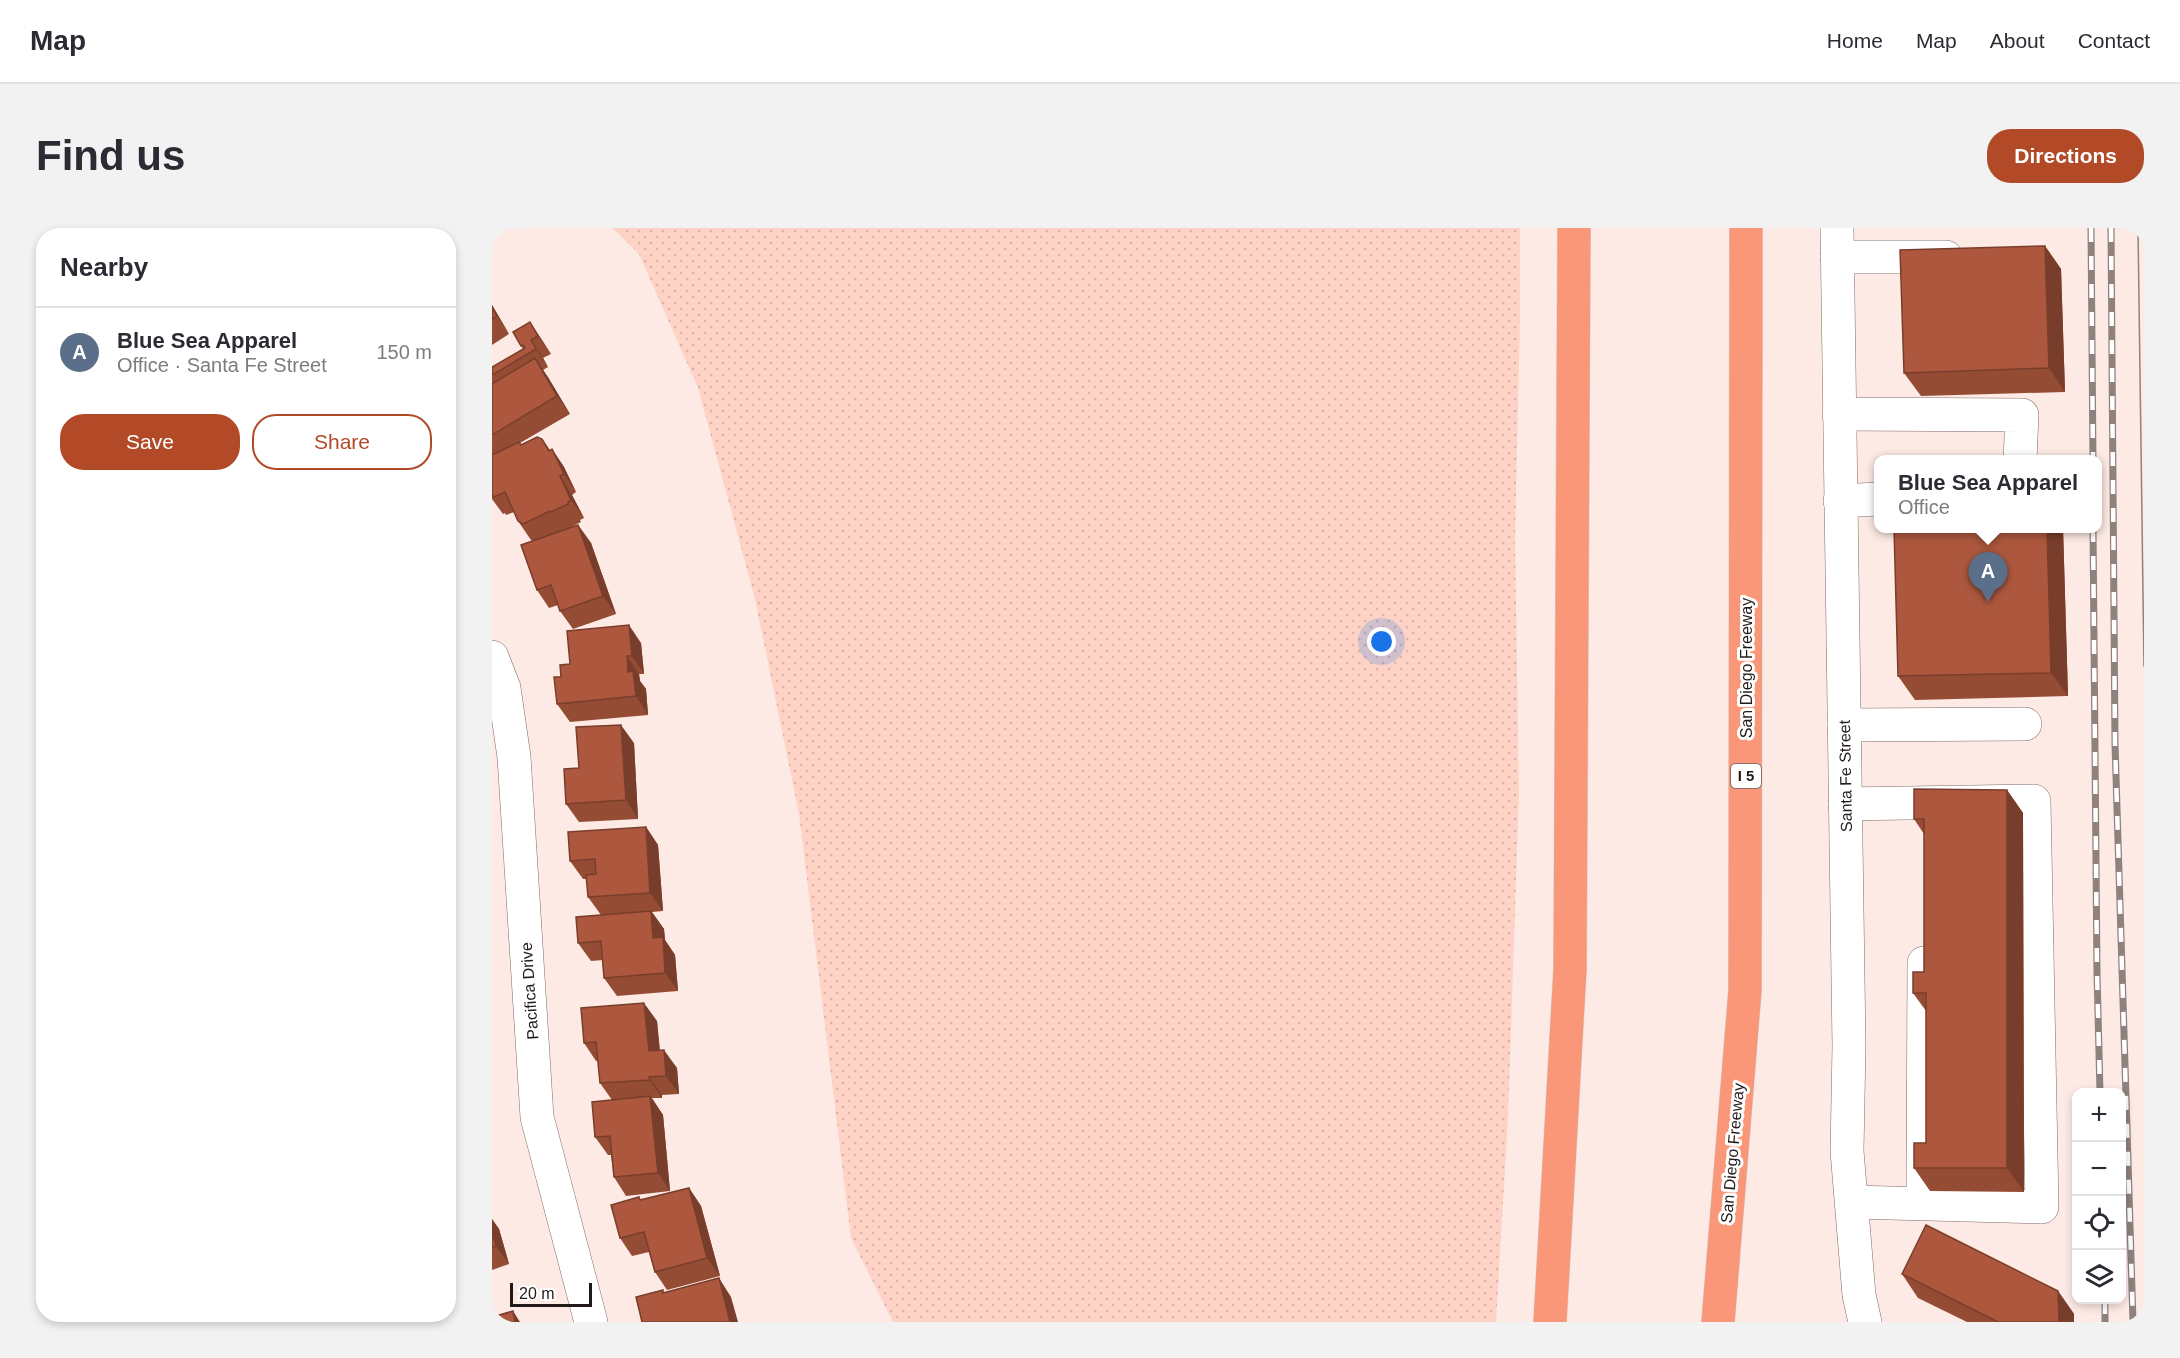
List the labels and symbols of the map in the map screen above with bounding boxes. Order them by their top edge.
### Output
pin: A [1968,552,2008,602]
street label: San Diego Freeway [1738,598,1755,738]
your location [1367,627,1396,656]
street label: Santa Fe Street [1836,719,1855,832]
road number: I 5 [1731,764,1761,788]
street label: Pacifica Drive [518,941,541,1040]
street label: San Diego Freeway [1718,1082,1747,1224]
scale bar [510,1280,592,1308]

